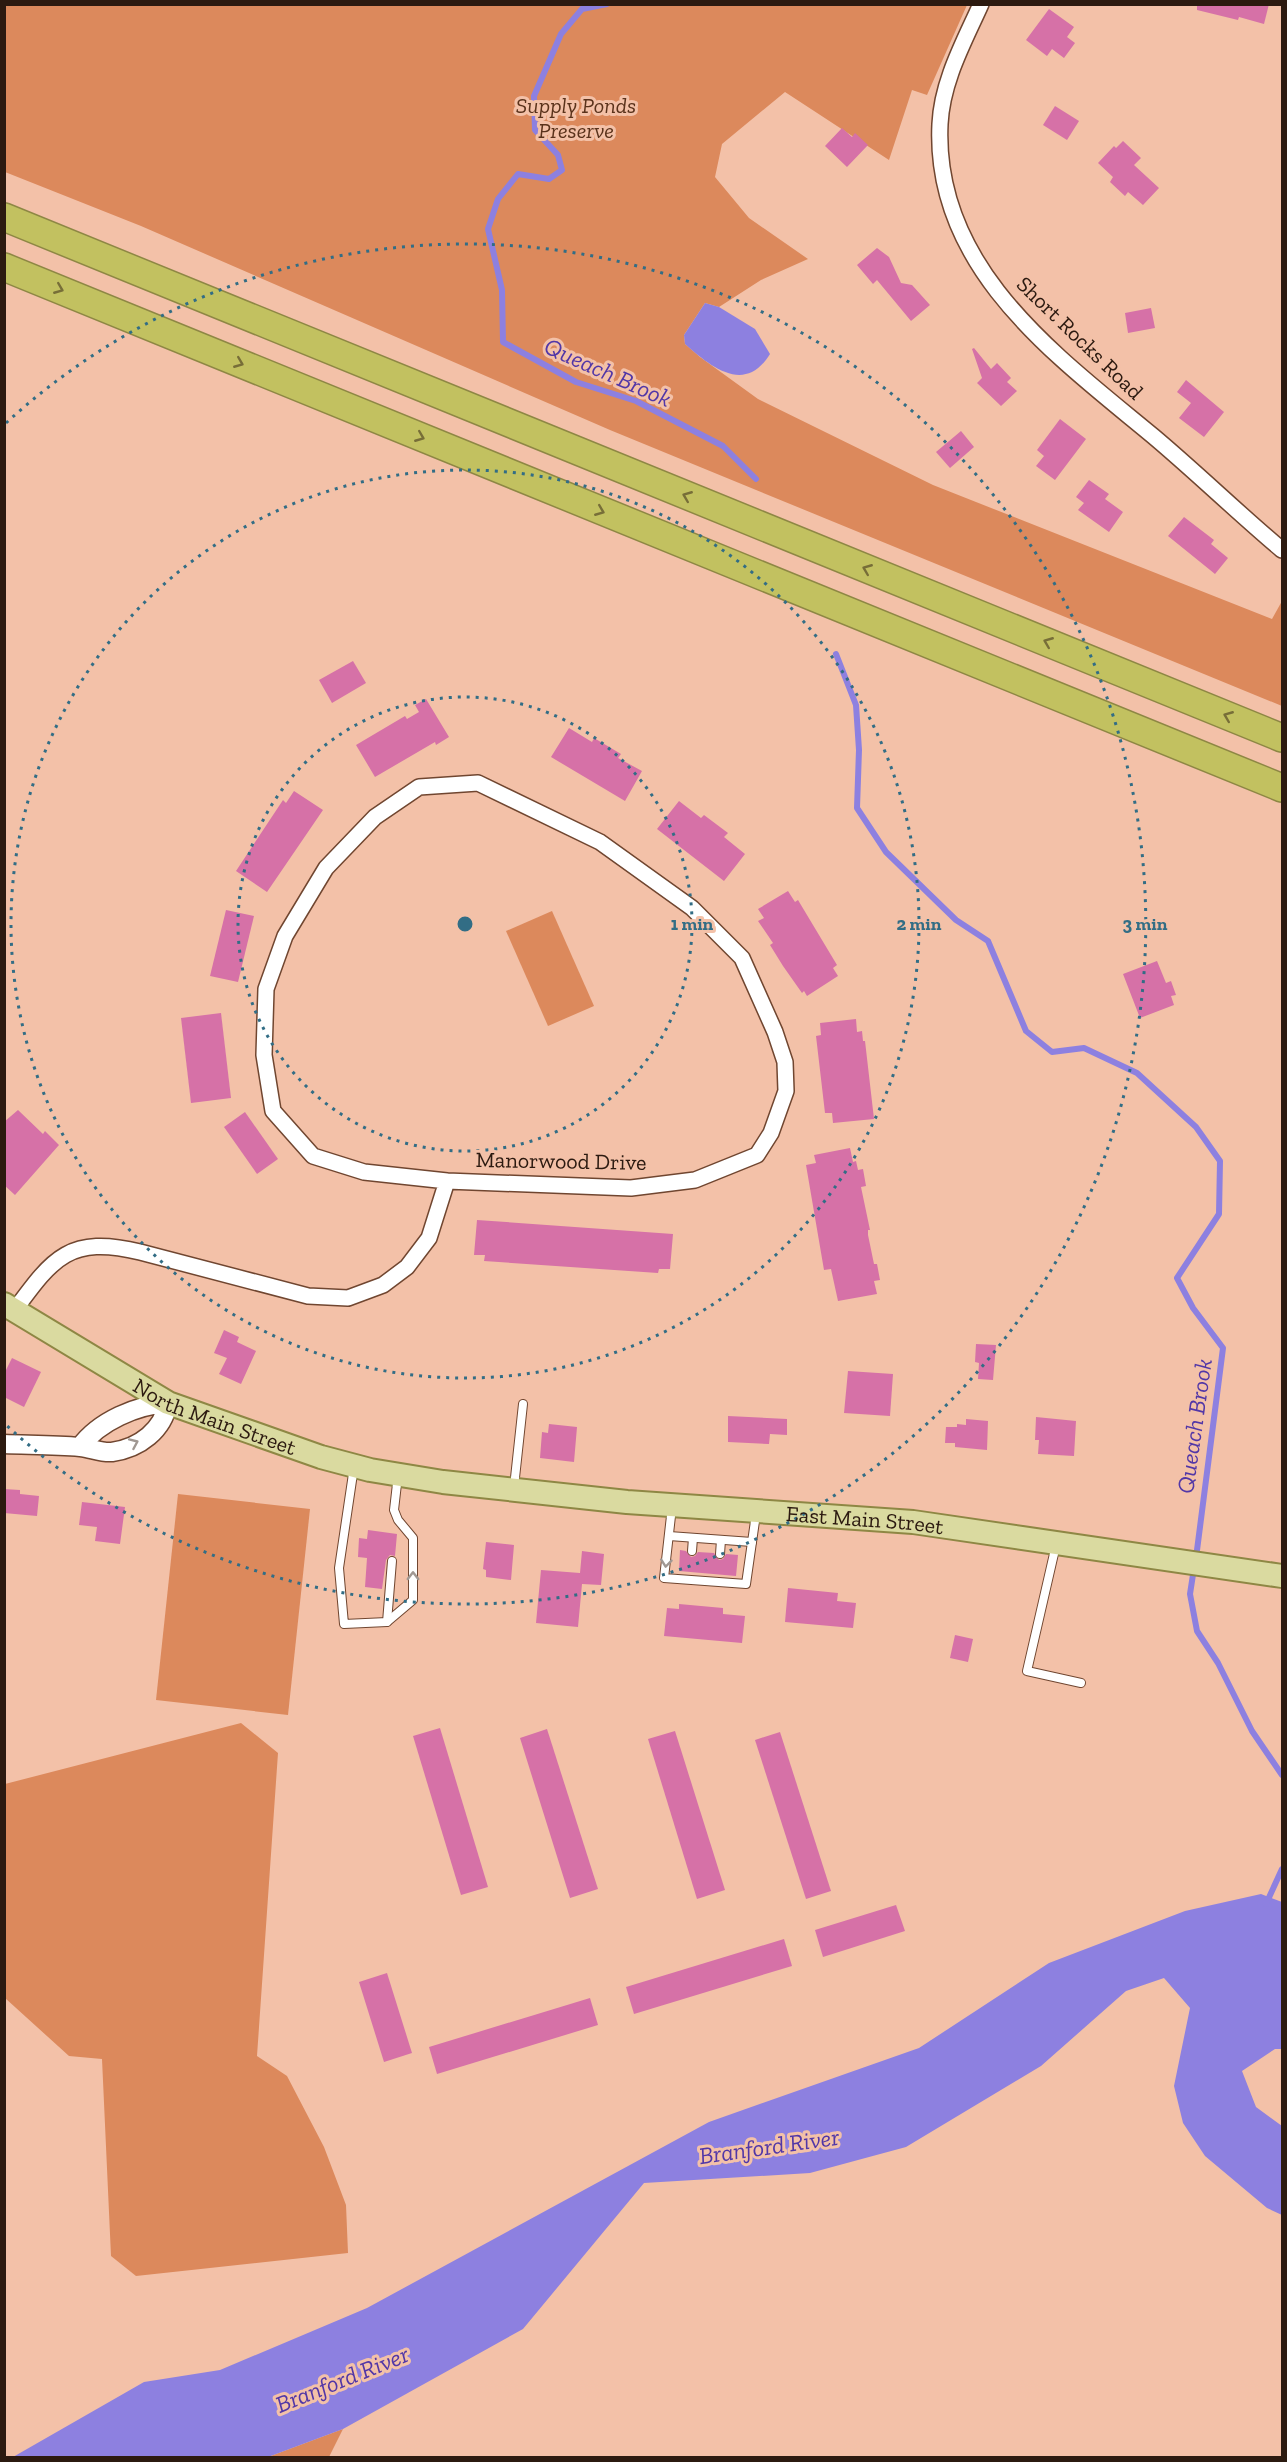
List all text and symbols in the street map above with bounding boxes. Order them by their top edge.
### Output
park label: Supply Ponds Preserve [516,92,636,144]
street label: Short Rocks Road [1011,271,1149,405]
one-way arrow [52,282,63,294]
water label: Queach Brook [540,331,676,413]
one-way arrow [233,356,244,368]
one-way arrow [413,430,424,442]
one-way arrow [682,491,693,503]
one-way arrow [594,504,605,516]
one-way arrow [862,564,873,576]
one-way arrow [1043,637,1054,649]
one-way arrow [1224,711,1235,723]
text: 1 min [671,913,714,935]
text: 2 min [897,913,942,935]
text: 3 min [1123,913,1168,935]
centre of rings [455,914,475,934]
street label: Manorwood Drive [475,1146,647,1176]
water label: Queach Brook [1170,1356,1218,1495]
street label: North Main Street [128,1372,301,1461]
one-way arrow [128,1439,139,1451]
street label: East Main Street [785,1500,946,1540]
one-way arrow [660,1559,673,1568]
one-way arrow [407,1571,419,1580]
water label: Branford River [697,2122,842,2170]
water label: Branford River [271,2339,414,2419]

